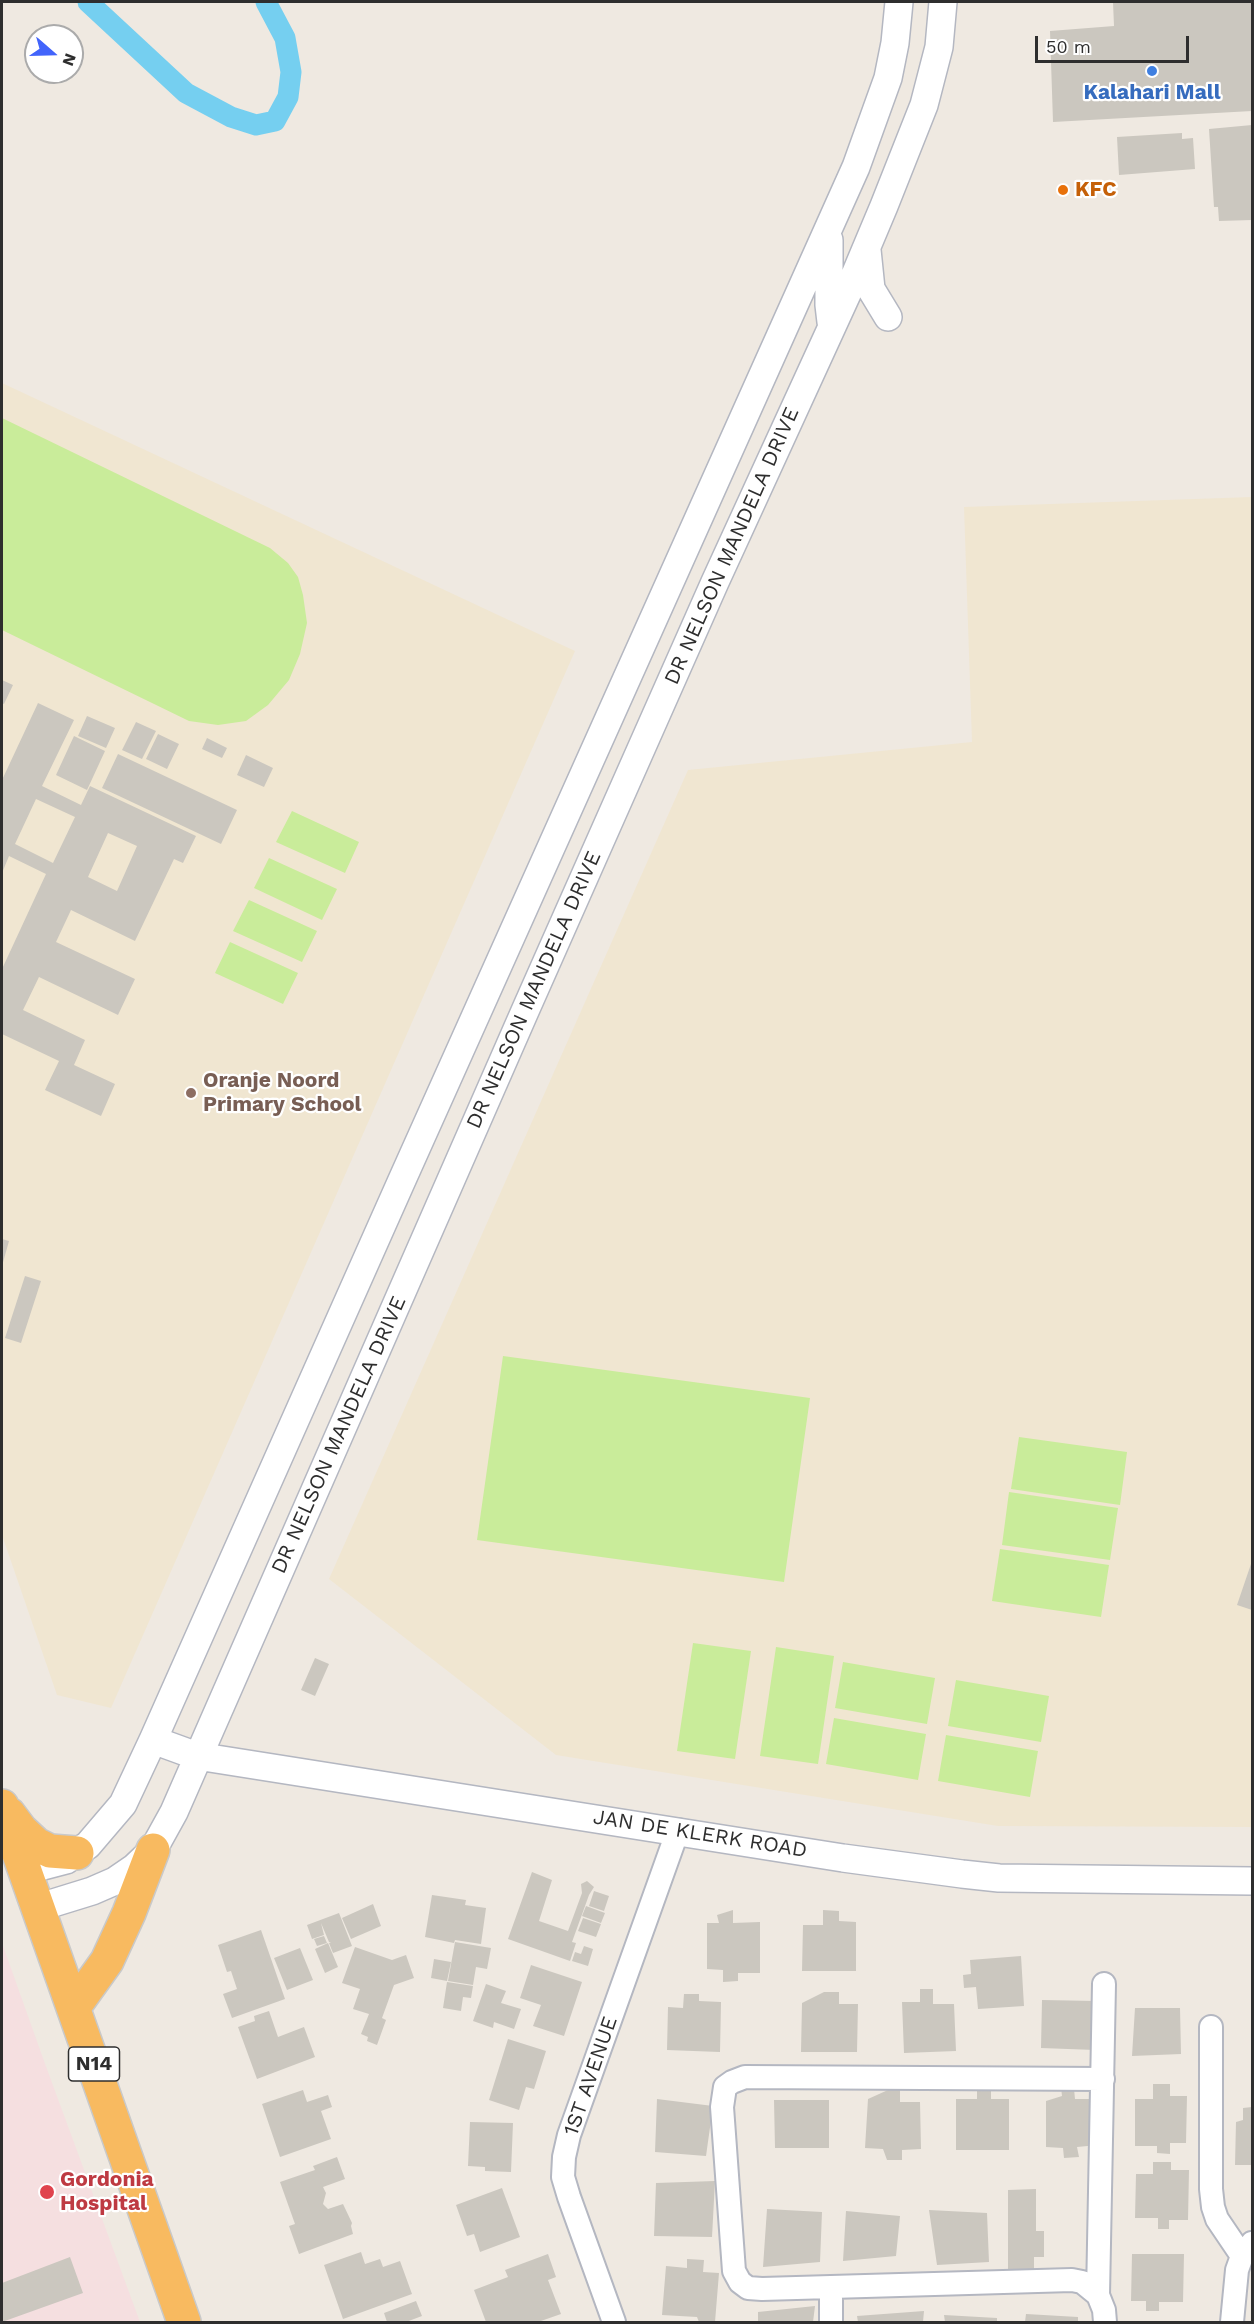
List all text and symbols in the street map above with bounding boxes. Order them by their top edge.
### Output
north arrow [24,24,84,84]
scale bar [1038,24,1192,62]
text: 50 m [1046,36,1091,57]
text: N [59,51,80,68]
marker: Kalahari Mall [1145,64,1159,78]
place label: Kalahari Mall [1083,80,1221,106]
place label: KFC [1075,177,1117,203]
marker: KFC [1056,183,1070,197]
street label: DR NELSON MANDELA DRIVE [659,403,805,689]
street label: DR NELSON MANDELA DRIVE [461,847,607,1133]
place label: Oranje Noord Primary School [203,1068,361,1118]
marker: Oranje Noord Primary School [184,1086,198,1100]
street label: DR NELSON MANDELA DRIVE [266,1292,412,1578]
street label: JAN DE KLERK ROAD [591,1805,809,1863]
street label: 1ST AVENUE [559,2013,623,2139]
road number: N14 [68,2047,119,2081]
place label: Gordonia Hospital [60,2167,154,2217]
marker: Gordonia Hospital [38,2183,56,2201]

